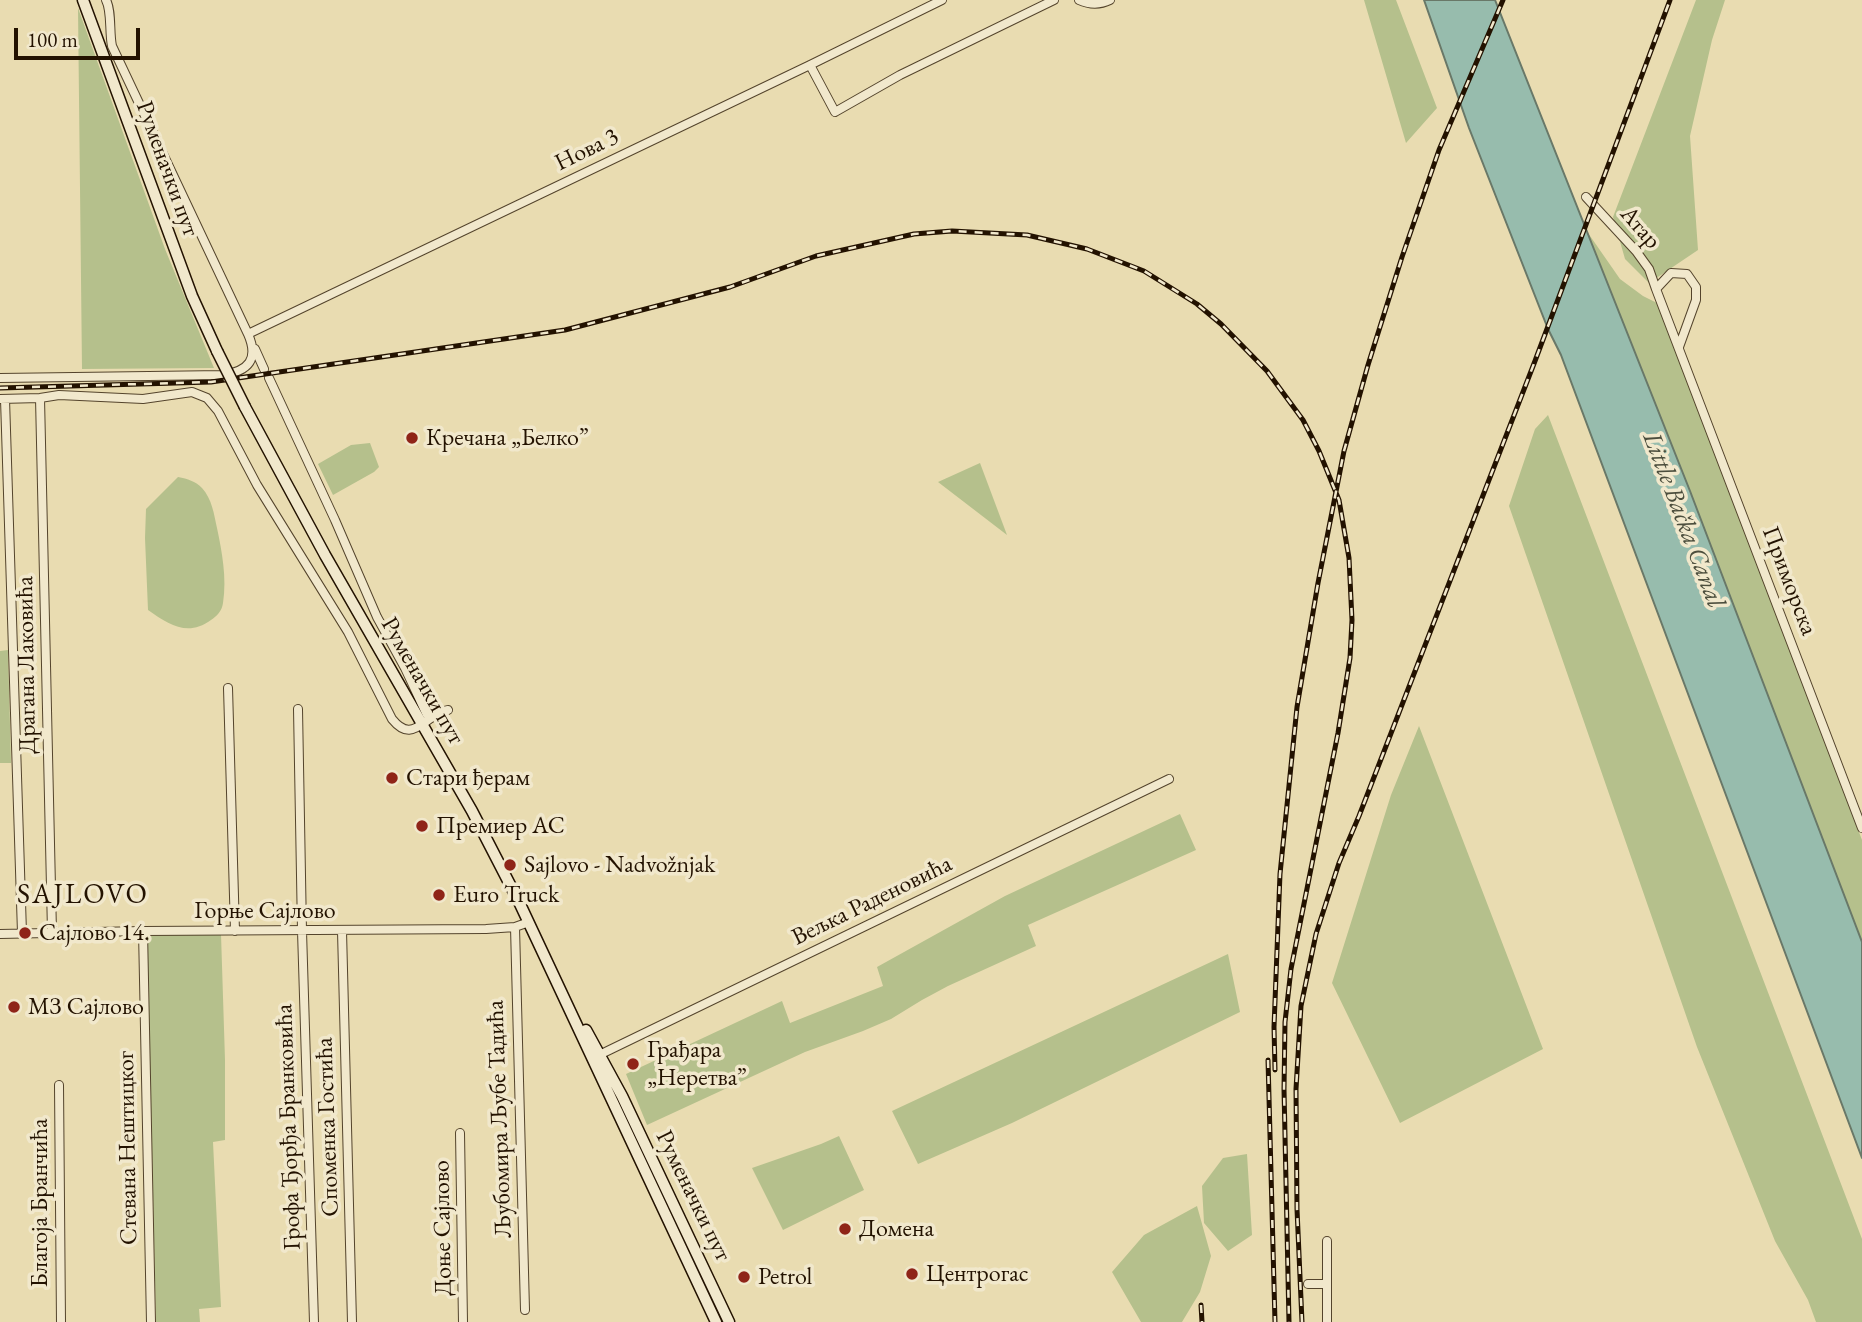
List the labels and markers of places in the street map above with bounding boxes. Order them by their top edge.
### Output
place label: Кречана „Белко” [426,424,589,452]
marker: Кречана „Белко” [404,430,420,446]
place label: Стари ђерам [406,764,530,792]
marker: Стари ђерам [384,770,400,786]
place label: Премиер АС [436,812,565,840]
marker: Премиер АС [414,818,430,834]
place label: Sajlovo - Nadvožnjak [524,851,715,879]
marker: Sajlovo - Nadvožnjak [502,857,518,873]
place label: Euro Truck [453,881,559,909]
marker: Euro Truck [431,887,447,903]
place label: Сајлово 14. [39,919,150,947]
marker: Сајлово 14. [17,925,33,941]
place label: МЗ Сајлово [28,993,144,1021]
marker: МЗ Сајлово [6,999,22,1015]
place label: Грађара „Неретва” [647,1036,747,1092]
marker: Грађара „Неретва” [625,1056,641,1072]
place label: Домена [859,1215,934,1243]
marker: Домена [837,1221,853,1237]
place label: Центрогас [926,1260,1029,1288]
place label: Petrol [758,1263,812,1291]
marker: Центрогас [904,1266,920,1282]
marker: Petrol [736,1269,752,1285]

